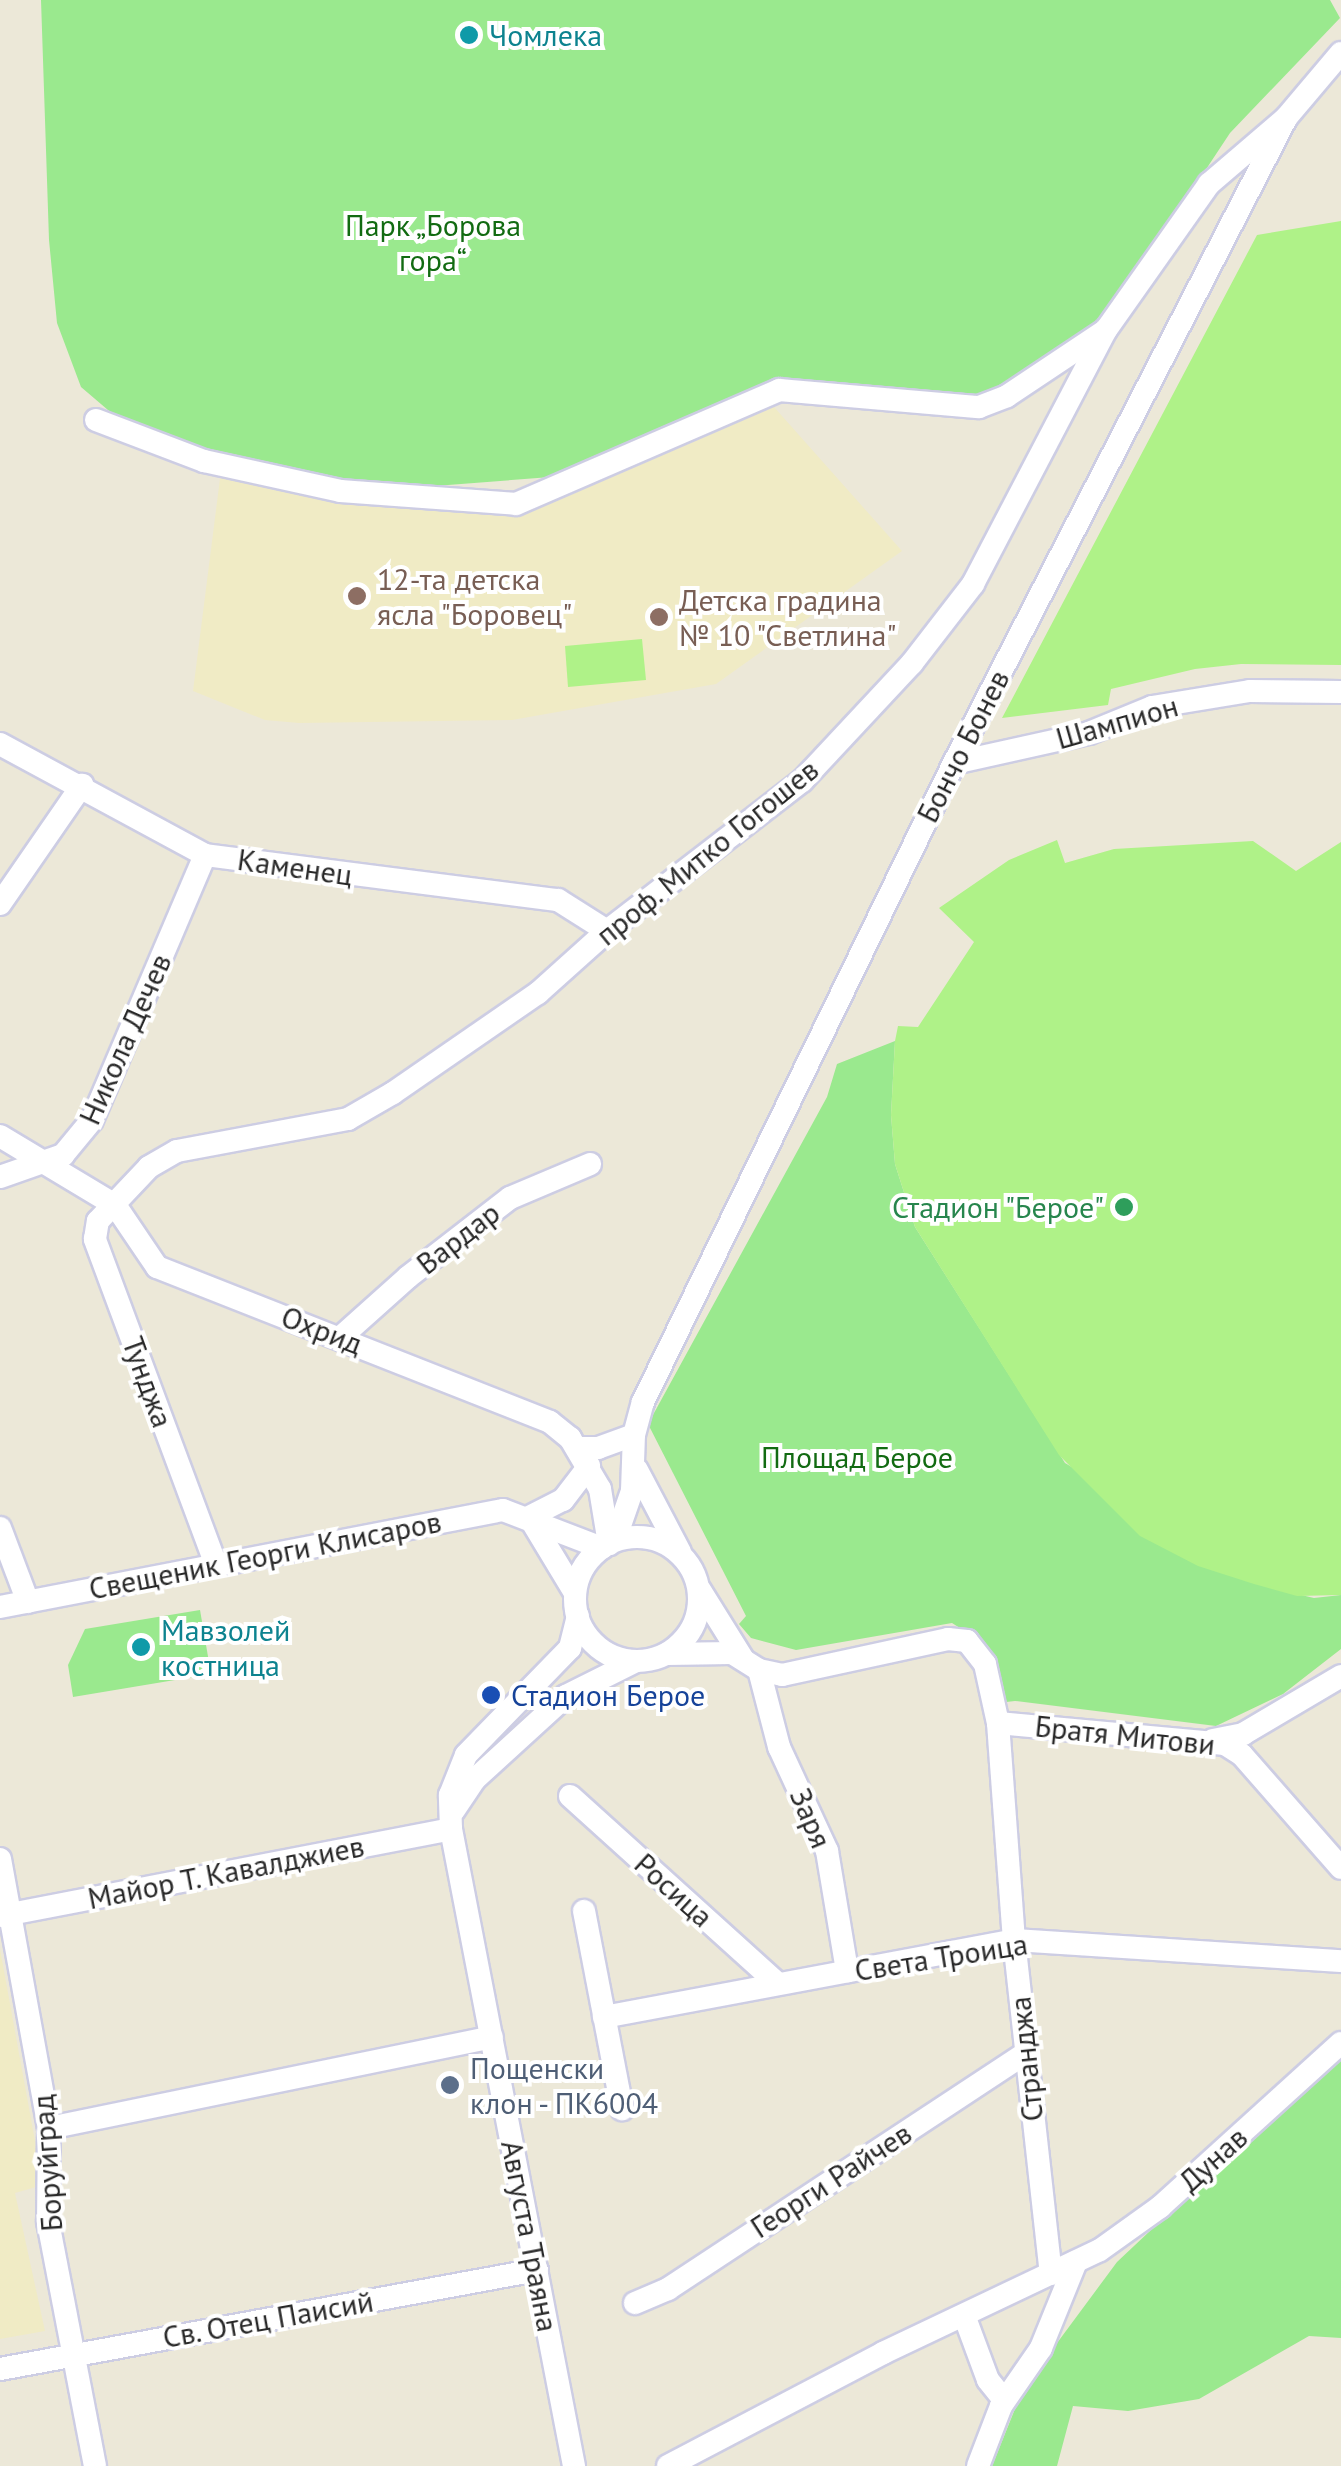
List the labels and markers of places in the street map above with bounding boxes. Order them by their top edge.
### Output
place label: Чомлека [489,17,602,53]
marker: Чомлека [458,24,480,46]
place label: 12-та детска ясла "Боровец" [377,561,574,632]
place label: Детска градина № 10 "Светлина" [679,582,899,652]
marker: 12-та детска ясла "Боровец" [346,585,368,607]
marker: Детска градина № 10 "Светлина" [648,606,670,628]
place label: Стадион "Берое" [890,1189,1104,1225]
marker: Стадион "Берое" [1113,1196,1135,1218]
place label: Мавзолей костница [161,1612,290,1682]
marker: Мавзолей костница [130,1636,152,1658]
place label: Стадион Берое [511,1677,705,1713]
marker: Стадион Берое [480,1684,502,1706]
place label: Пощенски клон - ПК6004 [470,2050,663,2120]
marker: Пощенски клон - ПК6004 [439,2074,461,2096]

